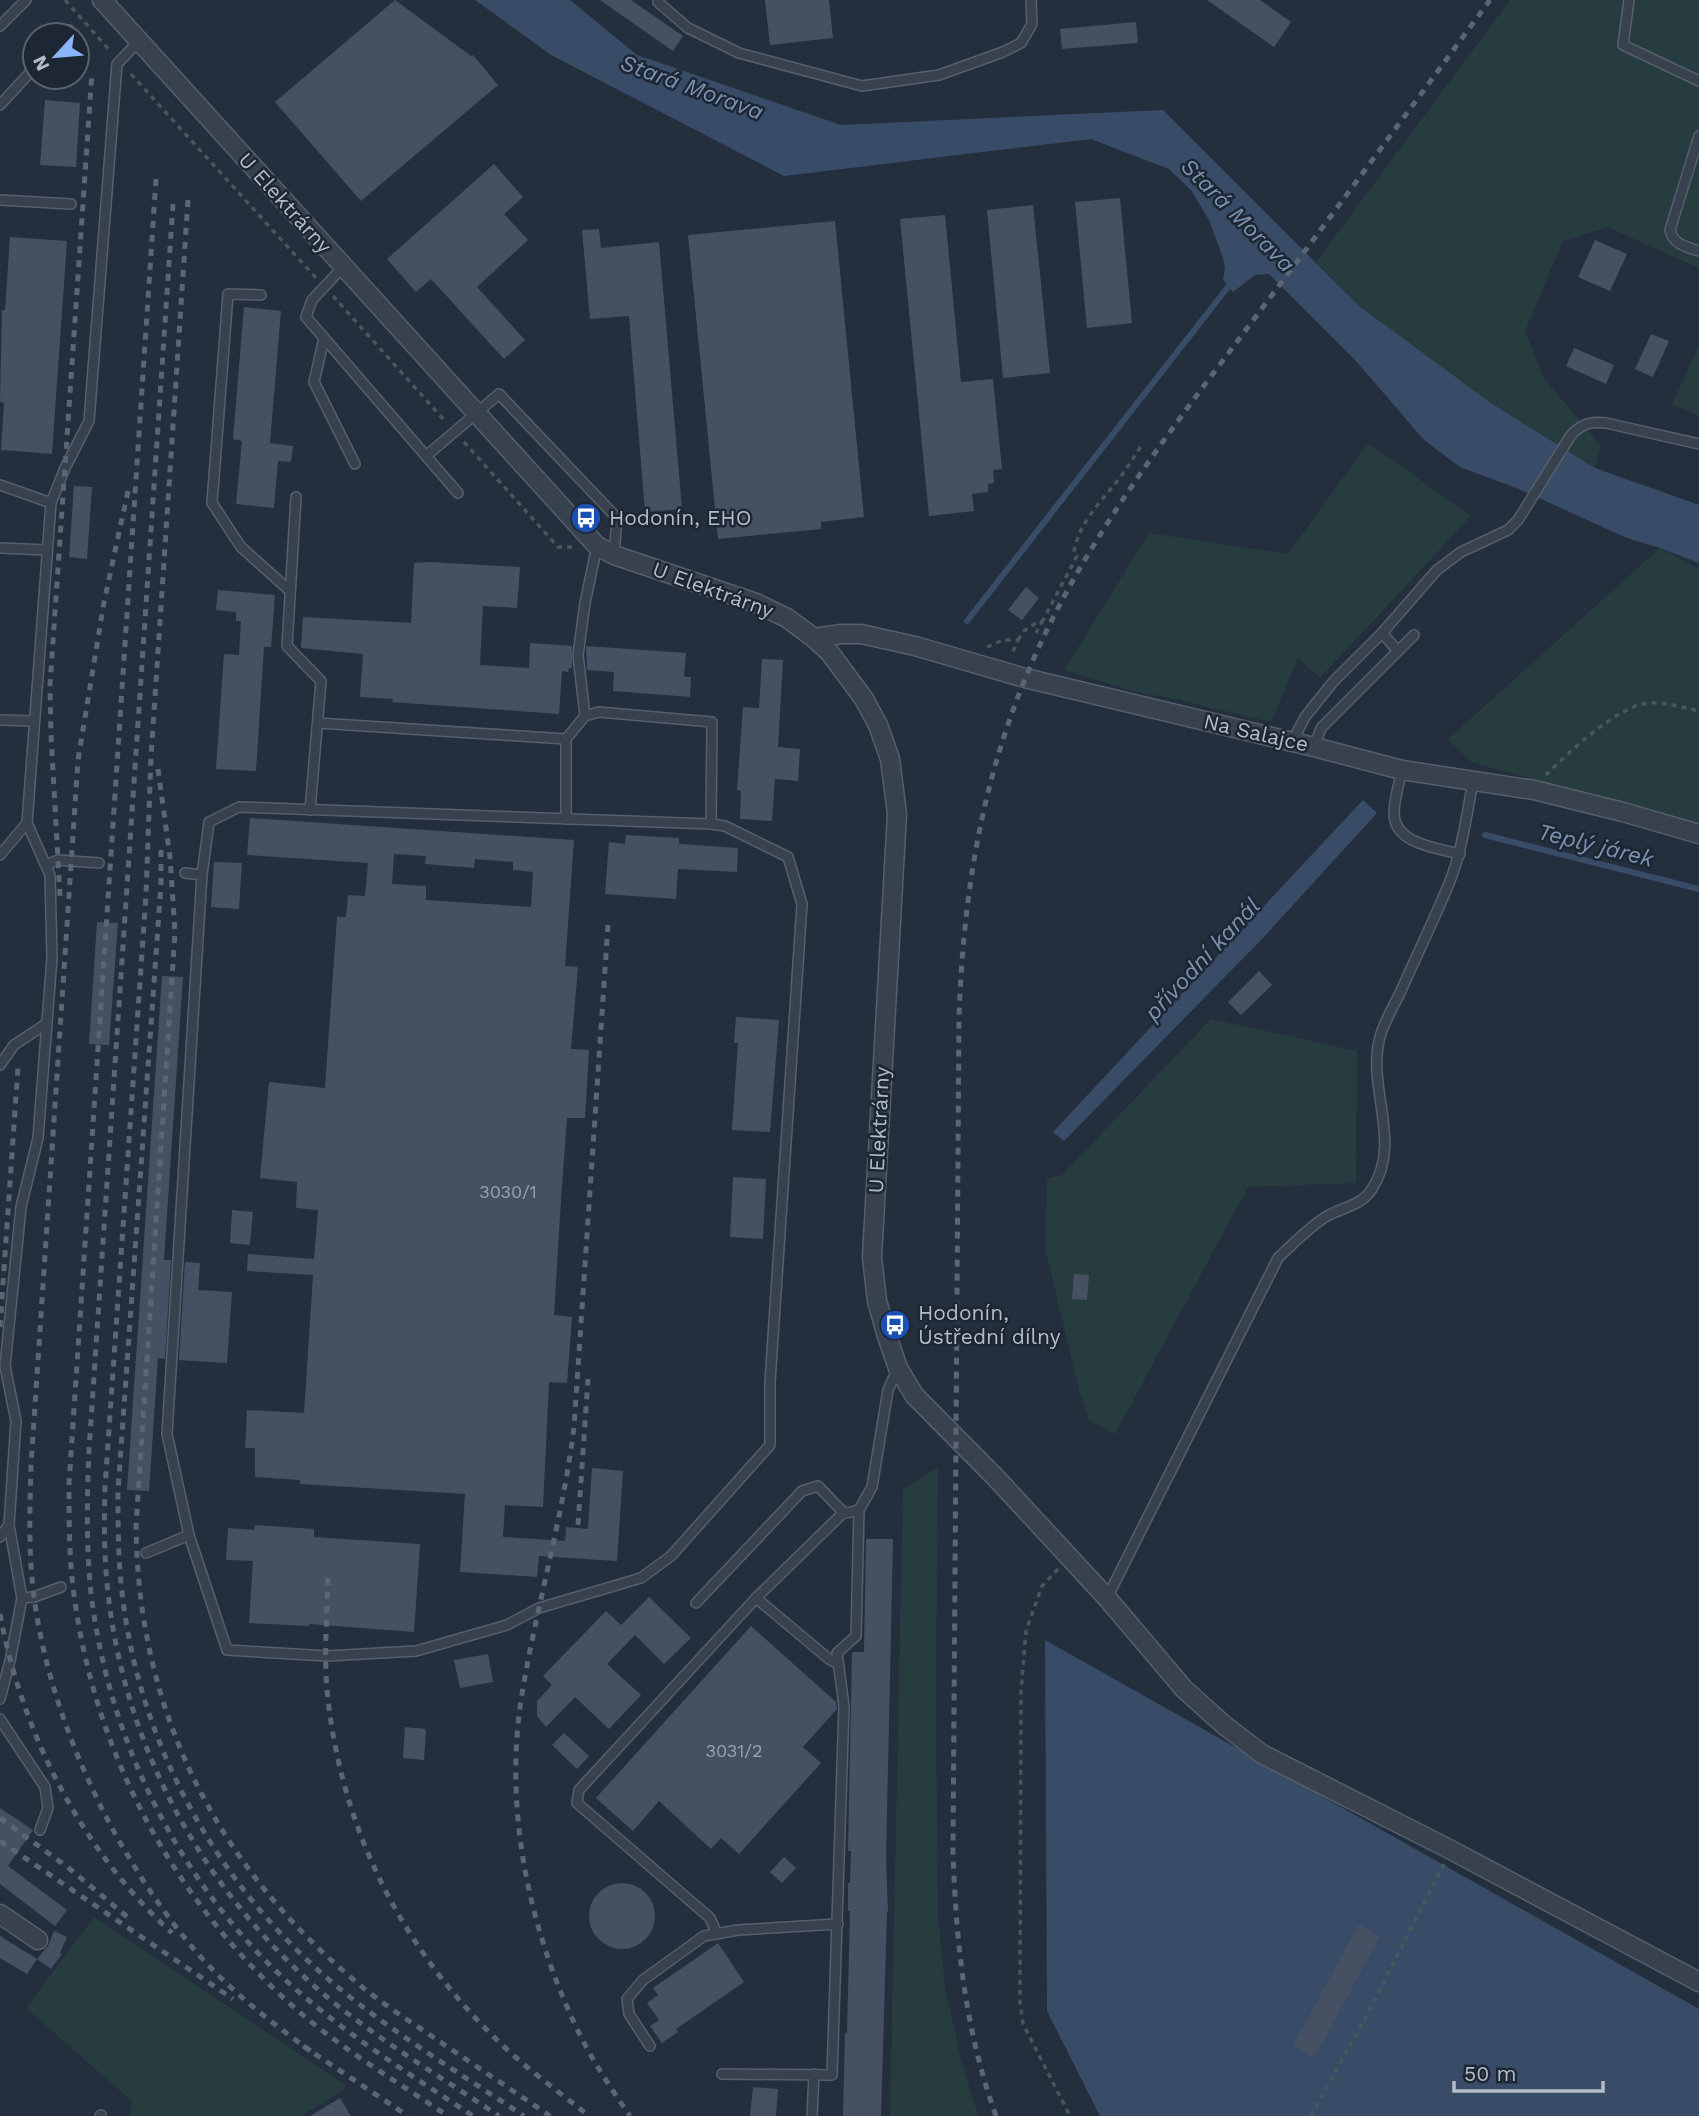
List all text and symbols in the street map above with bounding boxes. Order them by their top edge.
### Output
north arrow [21,21,91,91]
water label: Stará Morava [617,49,767,126]
text: N [28,52,55,75]
street label: U Elektrárny [234,147,337,258]
water label: Stará Morava [1175,153,1300,278]
bus stop icon: Hodonín, EHO [569,501,603,535]
place label: Hodonín, EHO [609,505,751,530]
street label: U Elektrárny [649,556,777,623]
street label: Na Salajce [1201,708,1311,757]
water label: Teplý járek [1535,818,1658,873]
water label: přívodní kanál [1138,893,1266,1027]
street label: U Elektrárny [863,1066,894,1194]
house number: 3030/1 [479,1181,537,1202]
place label: Hodonín, Ústřední dílny [918,1300,1061,1349]
bus stop icon: Hodonín, Ústřední dílny [878,1308,912,1342]
house number: 3031/2 [705,1740,763,1761]
scale bar [1454,2050,1603,2094]
text: 50 m [1464,2061,1516,2086]

